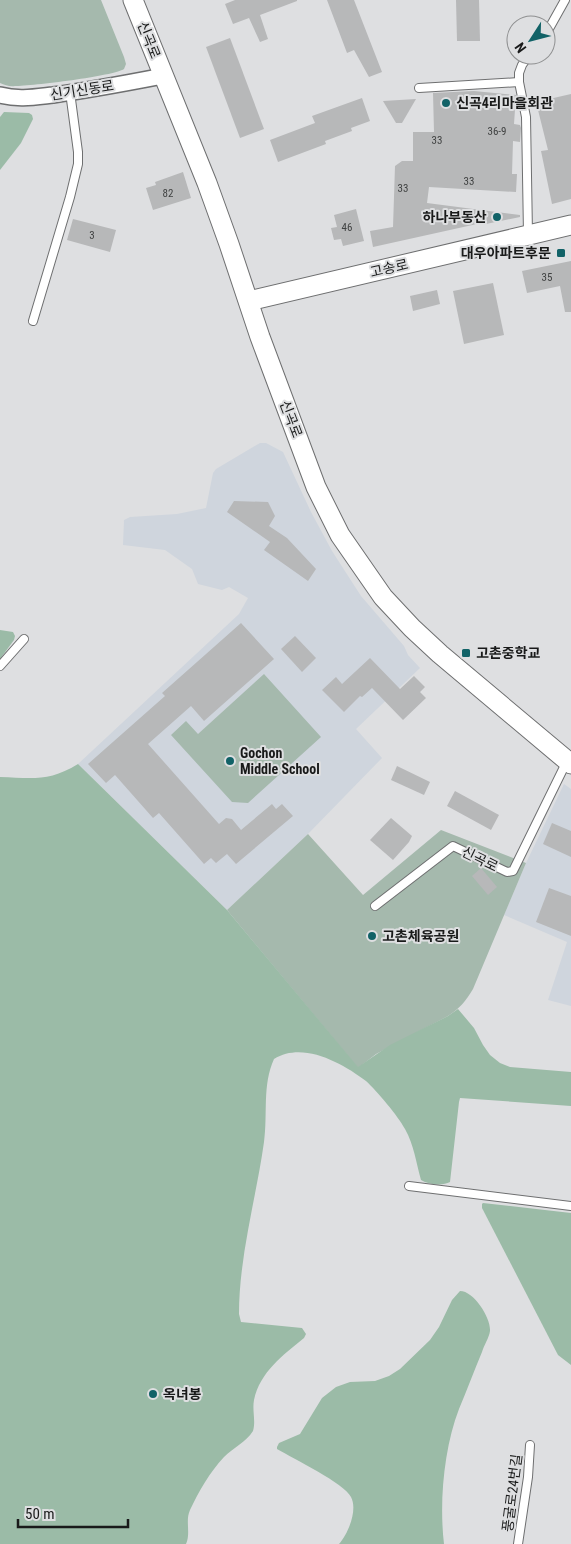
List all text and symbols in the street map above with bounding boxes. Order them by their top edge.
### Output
north arrow [506,15,556,65]
street label: 신곡로 [134,19,164,61]
text: N [511,39,529,56]
street label: 신기신동로 [49,77,115,103]
place label: 신곡4리마을회관 [456,95,553,111]
marker: 신곡4리마을회관 [440,97,452,109]
house number: 36-9 [487,125,507,138]
house number: 33 [432,134,442,147]
house number: 33 [464,175,474,188]
house number: 33 [398,182,408,195]
house number: 82 [163,187,173,200]
place label: 하나부동산 [423,209,487,225]
marker: 하나부동산 [491,211,503,223]
house number: 46 [342,221,352,234]
house number: 3 [89,229,95,242]
place label: 대우아파트후문 [461,245,551,261]
marker: 대우아파트후문 [555,247,567,259]
street label: 고송로 [368,256,410,280]
house number: 35 [542,271,552,284]
street label: 신곡로 [277,398,305,440]
place label: 고촌중학교 [476,645,541,661]
marker: 고촌중학교 [460,647,472,659]
place label: Gochon Middle School [240,745,320,777]
marker: Gochon Middle School [224,755,236,767]
street label: 신곡로 [459,843,501,875]
place label: 고촌체육공원 [382,928,459,944]
marker: 고촌체육공원 [366,930,378,942]
place label: 옥녀봉 [163,1386,202,1402]
marker: 옥녀봉 [147,1388,159,1400]
street label: 풍굴로24번길 [499,1453,525,1533]
scale bar [18,1496,128,1528]
text: 50 m [25,1505,55,1523]

